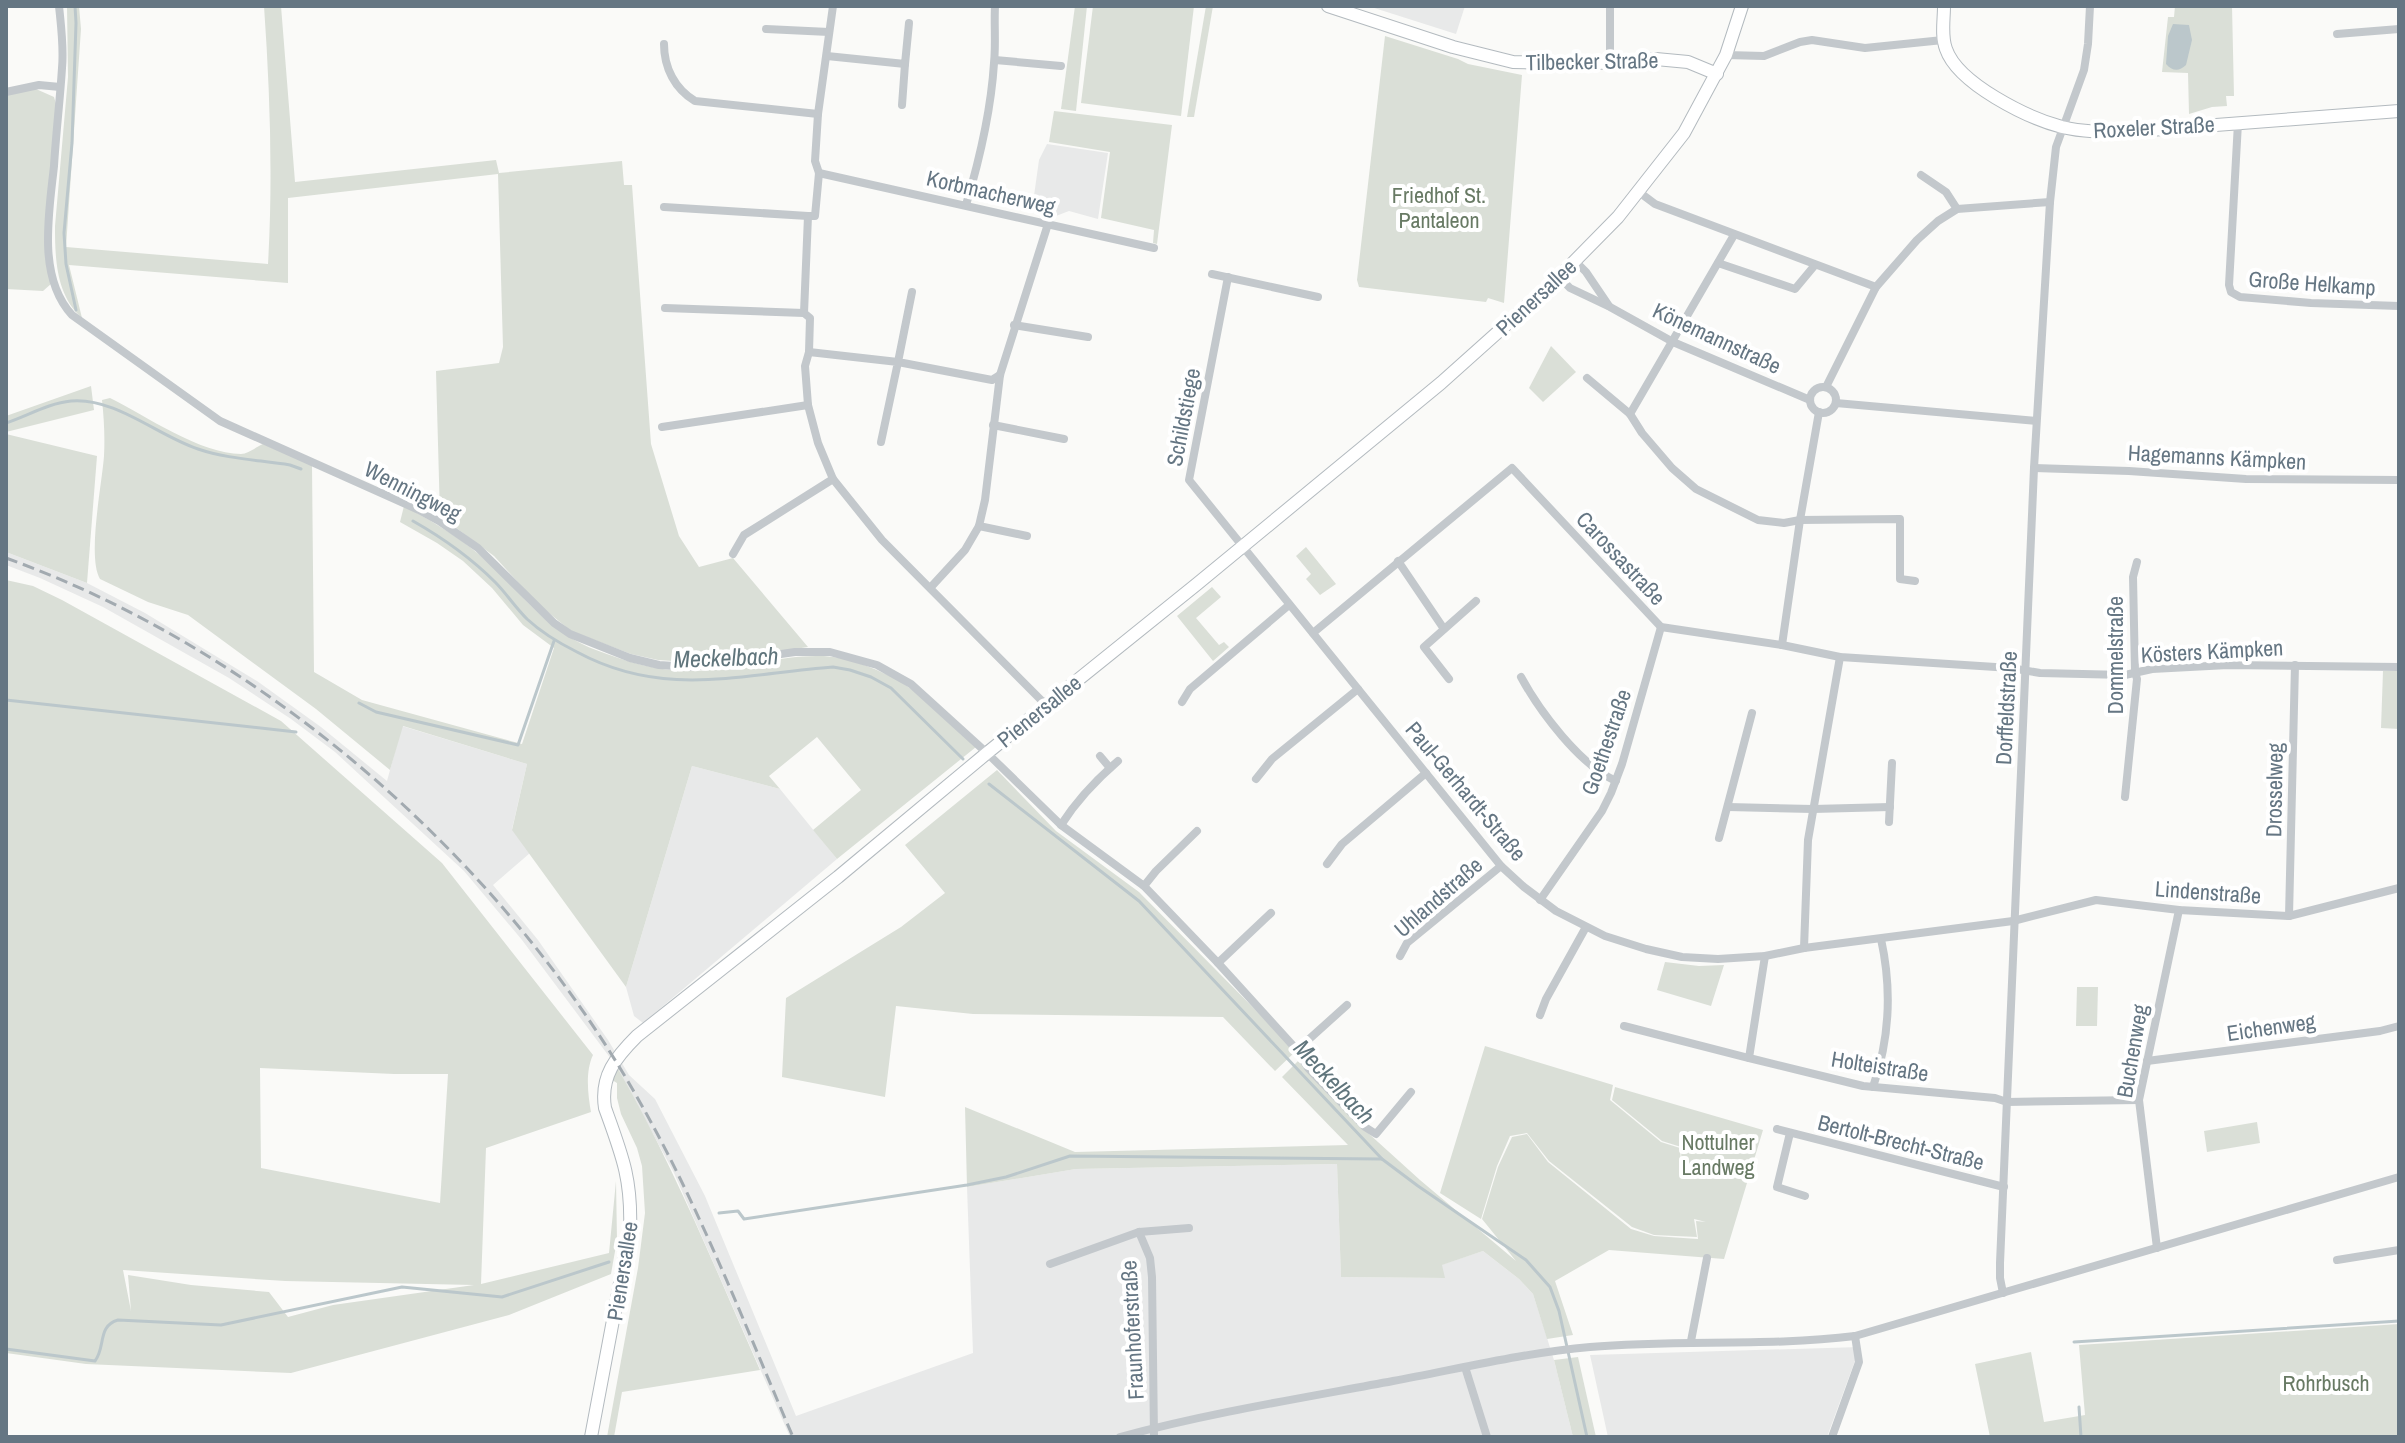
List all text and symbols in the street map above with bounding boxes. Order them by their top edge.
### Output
street label: Tilbecker Straße [1525,45,1659,77]
street label: Roxeler Straße [2093,109,2215,145]
street label: Korbmacherweg [924,163,1058,221]
park label: Friedhof St. Pantaleon [1392,180,1486,235]
street label: Pienersallee [1489,252,1583,342]
street label: Große Helkamp [2247,264,2377,302]
street label: Könemannstraße [1648,295,1786,381]
street label: Schildstiege [1159,365,1207,469]
street label: Hagemanns Kämpken [2127,437,2307,477]
street label: Wenningweg [359,454,467,528]
street label: Carossastraße [1570,505,1672,611]
street label: Dommelstraße [2100,596,2130,714]
street label: Kösters Kämpken [2140,632,2284,670]
water label: Meckelbach [673,639,779,675]
street label: Dorffeldstraße [1988,650,2024,766]
street label: Pienersallee [991,668,1087,754]
street label: Goethestraße [1574,685,1638,799]
street label: Paul-Gerhardt-Straße [1399,715,1533,867]
street label: Drosselweg [2258,743,2290,837]
street label: Uhlandstraße [1387,850,1489,944]
street label: Lindenstraße [2154,873,2262,911]
street label: Buchenweg [2109,1002,2155,1100]
street label: Eichenweg [2225,1006,2317,1048]
water label: Meckelbach [1287,1032,1382,1131]
street label: Holteistraße [1829,1043,1931,1089]
street label: Bertolt-Brecht-Straße [1815,1107,1987,1177]
park label: Nottulner Landweg [1681,1127,1755,1182]
street label: Pienersallee [599,1219,645,1323]
street label: Fraunhoferstraße [1113,1260,1151,1400]
park label: Rohrbusch [2282,1368,2370,1398]

